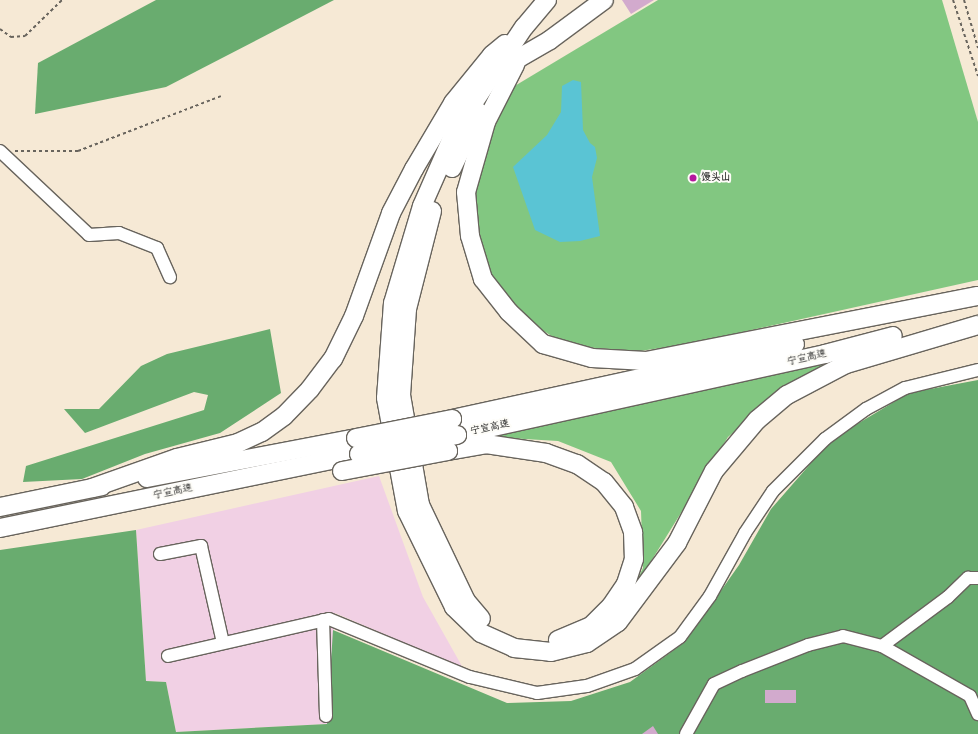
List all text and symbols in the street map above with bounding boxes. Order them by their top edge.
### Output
place label: 馒头山 [701,172,731,184]
marker: 馒头山 [688,173,698,183]
street label: 宁宣高速 [786,348,828,368]
street label: 宁宣高速 [469,418,511,438]
street label: 宁宣高速 [152,482,194,502]

